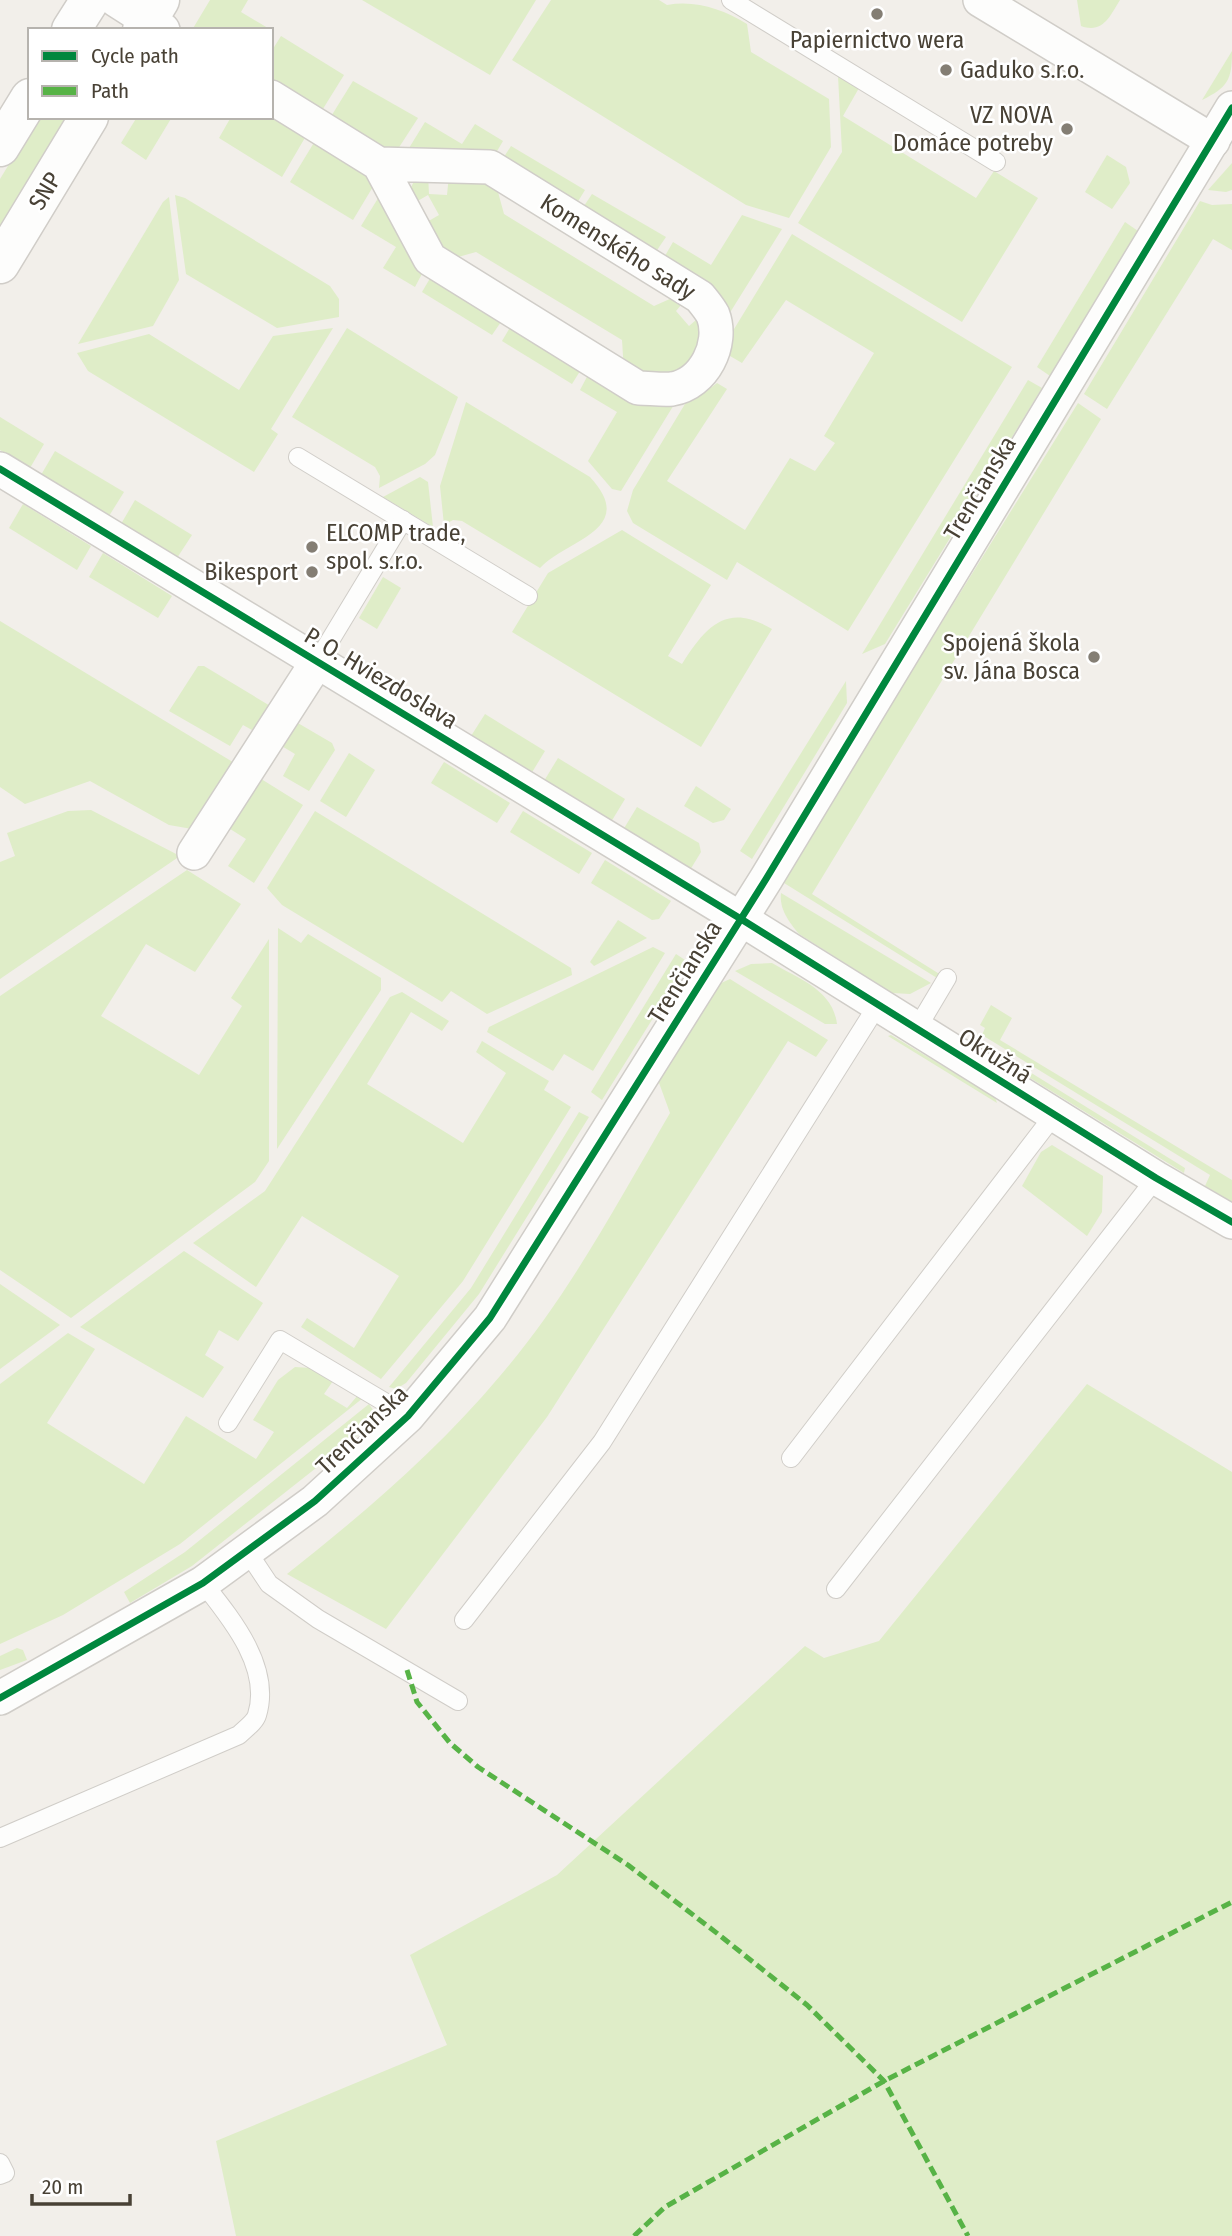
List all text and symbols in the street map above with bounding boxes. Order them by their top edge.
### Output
marker: Papiernictvo wera [869,6,885,22]
place label: Papiernictvo wera [790,26,964,54]
legend [28,28,273,119]
text: Cycle path [91,43,179,69]
place label: Gaduko s.r.o. [960,56,1084,84]
marker: Gaduko s.r.o. [938,62,954,78]
text: Path [91,78,129,104]
place label: VZ NOVA Domáce potreby [893,101,1053,157]
marker: VZ NOVA Domáce potreby [1059,121,1075,137]
street label: SNP [23,167,67,215]
street label: Komenského sady [535,188,701,306]
street label: Trenčianska [938,431,1022,545]
place label: ELCOMP trade, spol. s.r.o. [326,519,465,575]
marker: ELCOMP trade, spol. s.r.o. [304,539,320,555]
place label: Bikesport [204,558,298,586]
marker: Bikesport [304,564,320,580]
street label: P. O. Hviezdoslava [299,621,463,735]
place label: Spojená škola sv. Jána Bosca [943,629,1080,685]
marker: Spojená škola sv. Jána Bosca [1086,649,1102,665]
street label: Trenčianska [642,915,728,1029]
street label: Okružná [953,1023,1037,1089]
street label: Trenčianska [310,1380,414,1480]
scale bar [32,2162,130,2206]
text: 20 m [42,2174,83,2200]

